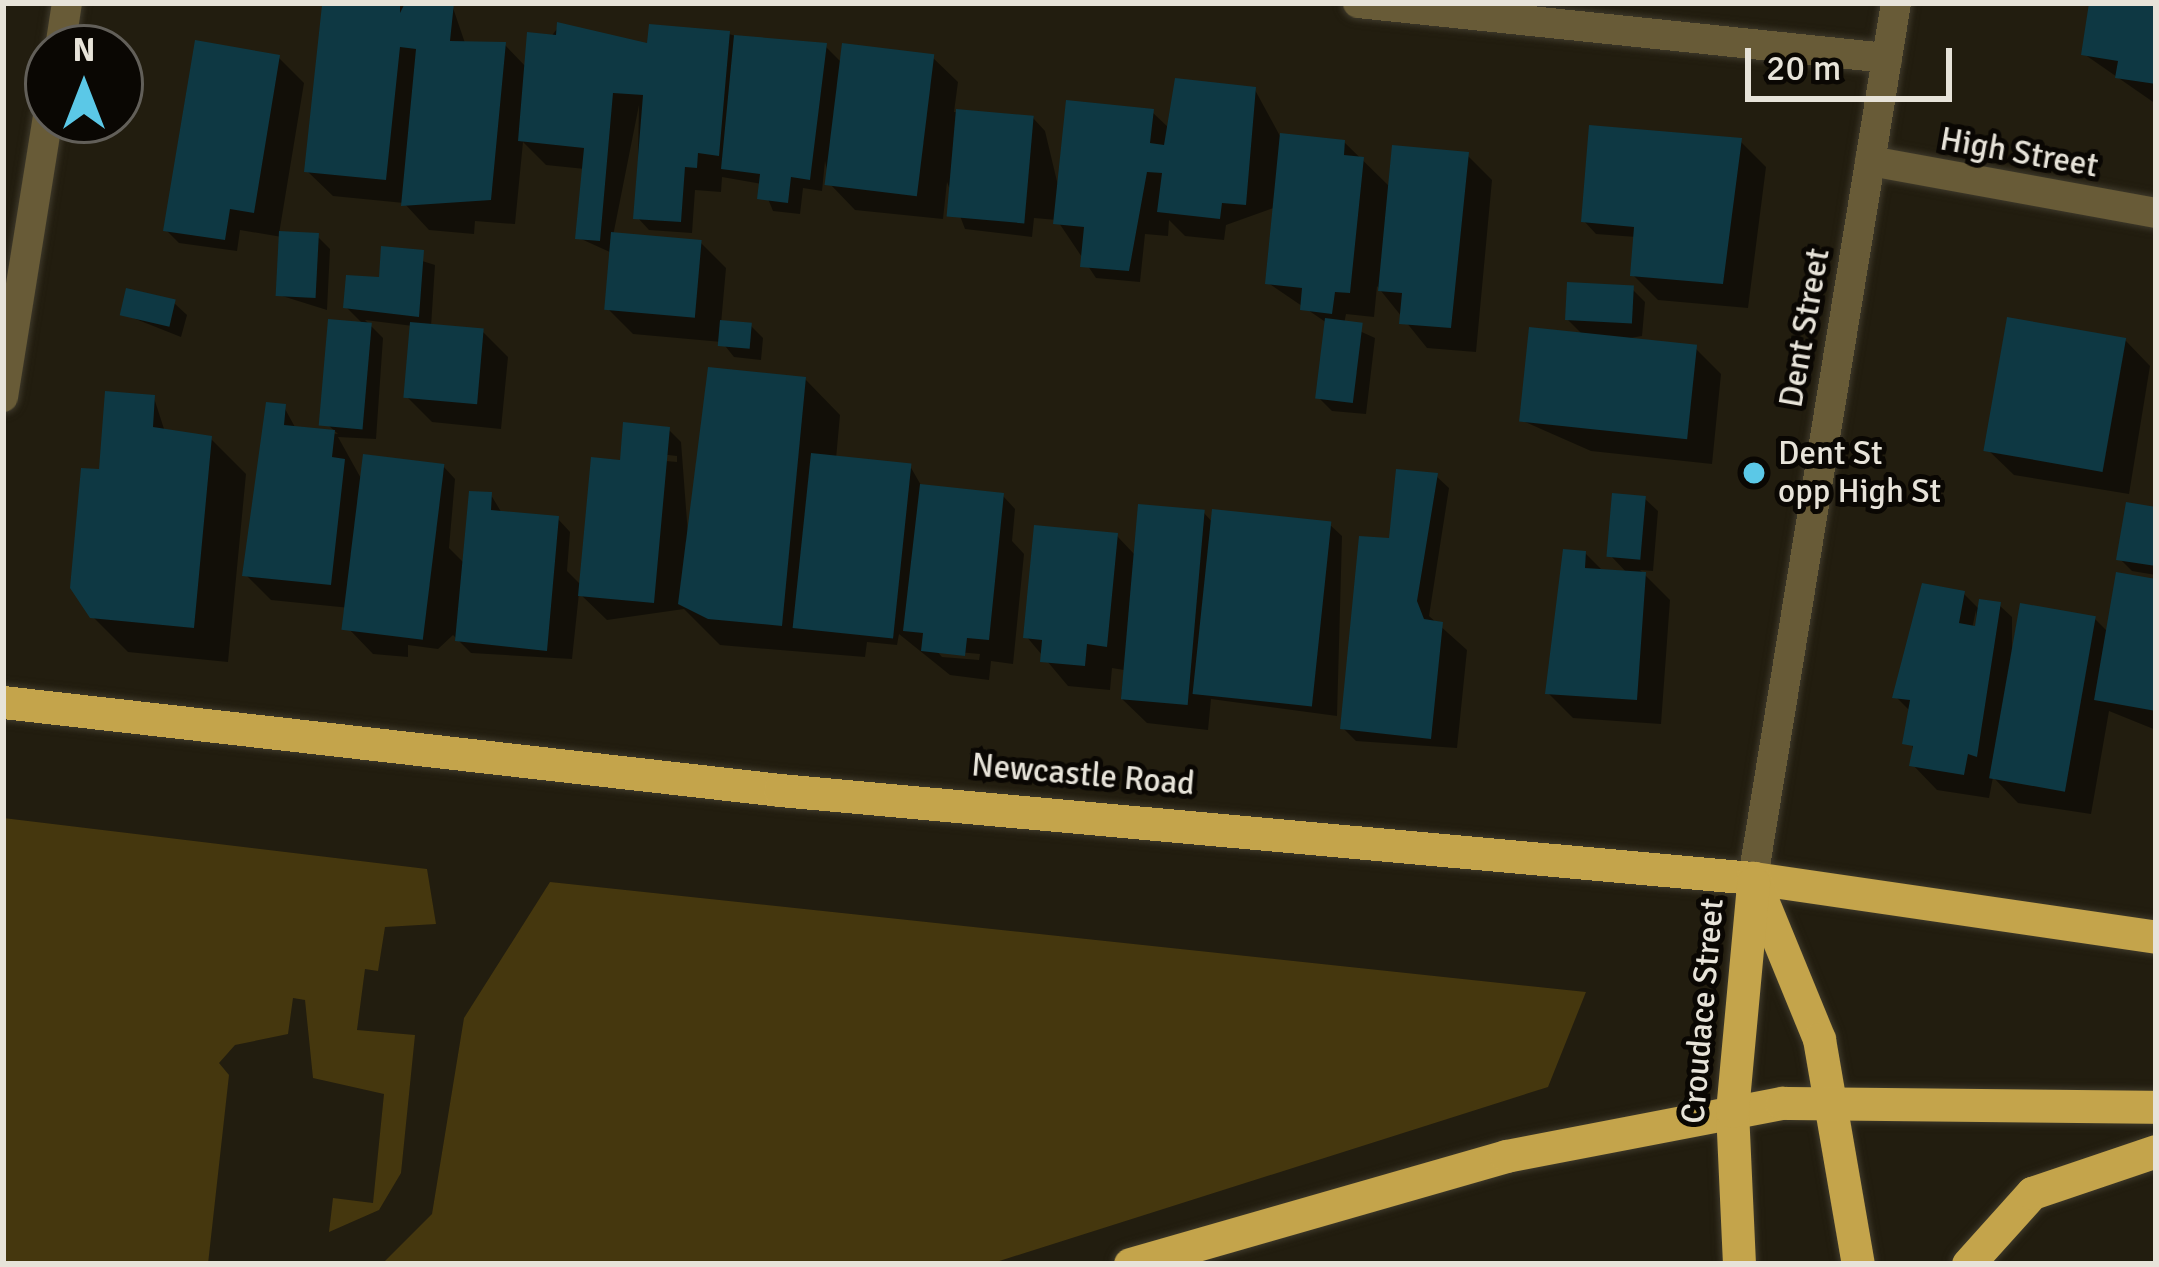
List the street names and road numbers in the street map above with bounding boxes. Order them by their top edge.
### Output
street label: High Street [1937,120,2101,186]
street label: Dent Street [1772,245,1838,411]
street label: Newcastle Road [970,746,1196,804]
street label: Croudace Street [1673,897,1733,1125]

